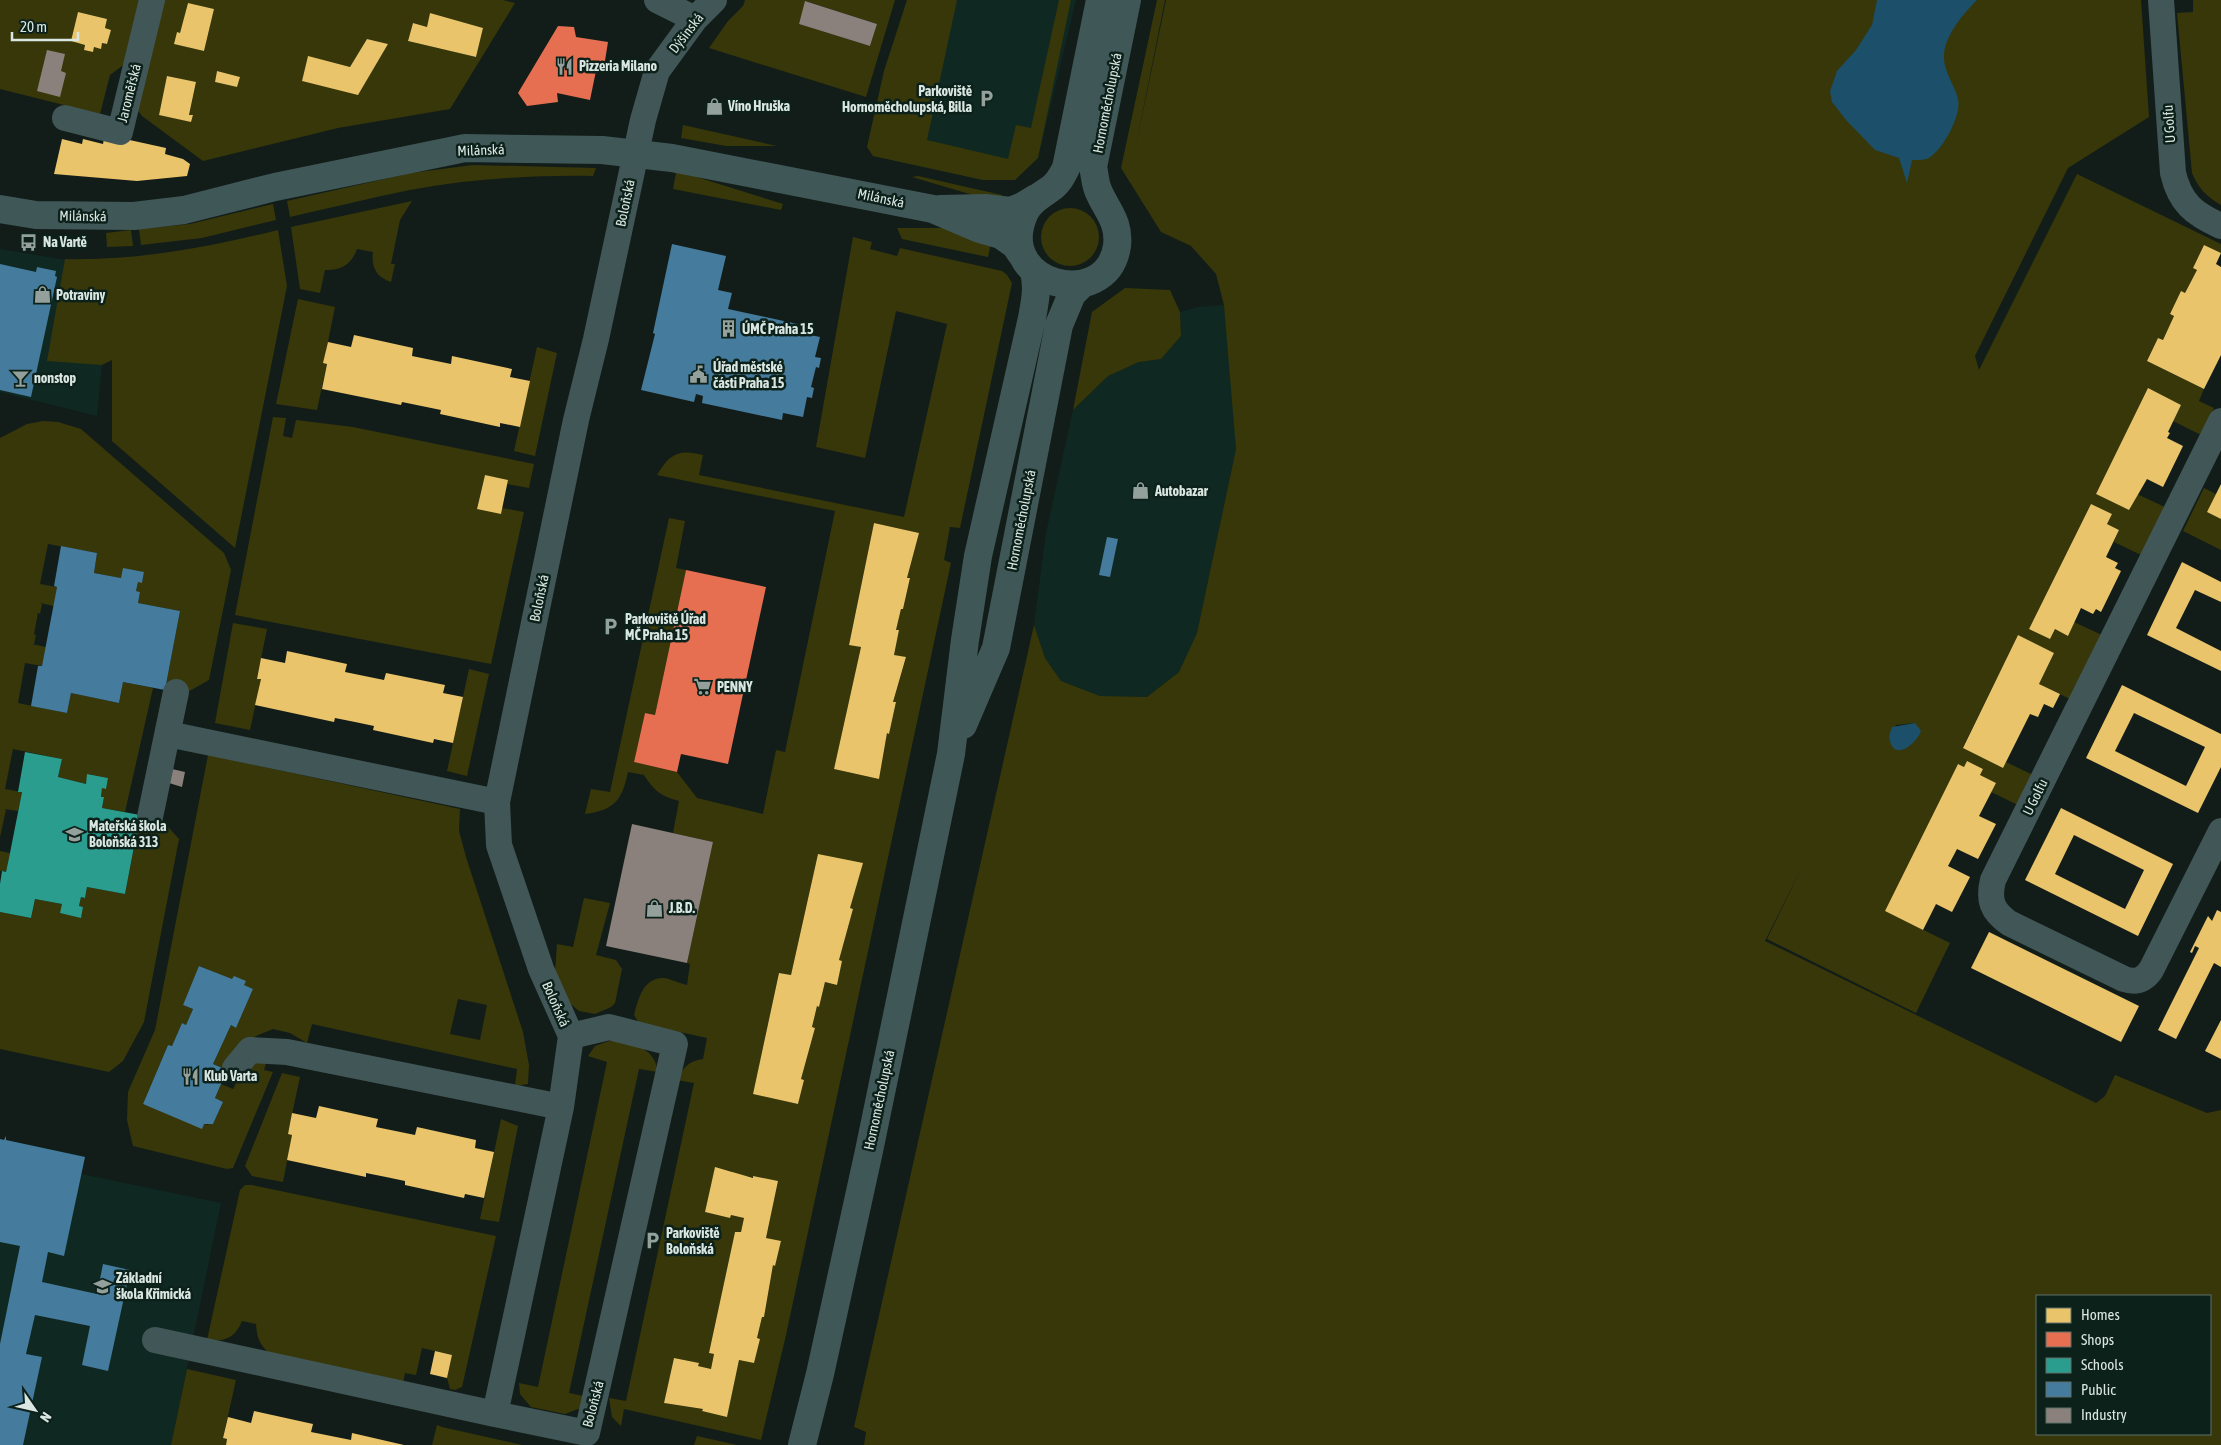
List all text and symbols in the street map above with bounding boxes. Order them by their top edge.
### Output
scale bar [12,10,79,42]
street label: Dýšinská [665,10,707,56]
text: 20 m [20,18,47,35]
street label: Hornoměcholupská [1089,51,1125,155]
restaurant icon: Pizzeria Milano [555,56,575,76]
place label: Pizzeria Milano [579,58,658,74]
street label: Jaroměřská [114,62,144,124]
place label: Parkoviště Hornoměcholupská, Billa [842,83,972,115]
parking icon: Parkoviště Hornoměcholupská, Billa [976,89,996,109]
shop icon: Víno Hruška [704,96,724,116]
place label: Víno Hruška [727,98,790,114]
street label: U Golfu [2160,104,2178,144]
street label: Milánská [457,141,505,159]
street label: Boloňská [612,178,638,228]
street label: Milánská [856,185,906,211]
street label: Milánská [59,208,107,224]
bus stop icon: Na Vartě [19,232,39,252]
place label: Na Vartě [43,234,87,250]
shop icon: Potraviny [32,285,52,305]
place label: Potraviny [56,287,105,303]
building icon: ÚMČ Praha 15 [718,319,738,339]
place label: ÚMČ Praha 15 [742,320,814,337]
place label: Úřad městské části Praha 15 [713,358,785,391]
public building icon: Úřad městské části Praha 15 [689,365,709,385]
bar icon: nonstop [10,368,30,388]
place label: nonstop [34,370,77,386]
street label: Hornoměcholupská [1003,468,1039,572]
shop icon: Autobazar [1131,481,1151,501]
place label: Autobazar [1154,483,1209,499]
street label: Boloňská [526,573,552,623]
place label: Parkoviště Úřad MČ Praha 15 [625,610,706,643]
parking icon: Parkoviště Úřad MČ Praha 15 [601,617,621,637]
supermarket icon: PENNY [693,677,713,697]
place label: PENNY [717,679,753,695]
street label: U Golfu [2019,776,2051,818]
place label: Mateřská škola Boloňská 313 [89,818,167,850]
school or university icon: Mateřská škola Boloňská 313 [65,824,85,844]
shop icon: J.B.D. [645,898,665,918]
place label: J.B.D. [668,900,695,916]
street label: Boloňská [539,979,573,1029]
street label: Hornoměcholupská [861,1049,897,1151]
restaurant icon: Klub Varta [180,1066,200,1086]
place label: Klub Varta [204,1068,258,1084]
place label: Parkoviště Boloňská [666,1225,720,1257]
parking icon: Parkoviště Boloňská [642,1231,662,1251]
place label: Základní škola Křimická [116,1270,191,1302]
school or university icon: Základní škola Křimická [92,1276,112,1296]
legend [2036,1295,2211,1435]
text: Homes [2081,1306,2120,1323]
text: Shops [2081,1331,2114,1348]
text: Schools [2081,1356,2124,1373]
street label: Boloňská [579,1379,607,1429]
text: Public [2081,1381,2116,1398]
north arrow [10,1385,60,1435]
text: Industry [2081,1406,2127,1423]
text: N [37,1409,55,1425]

